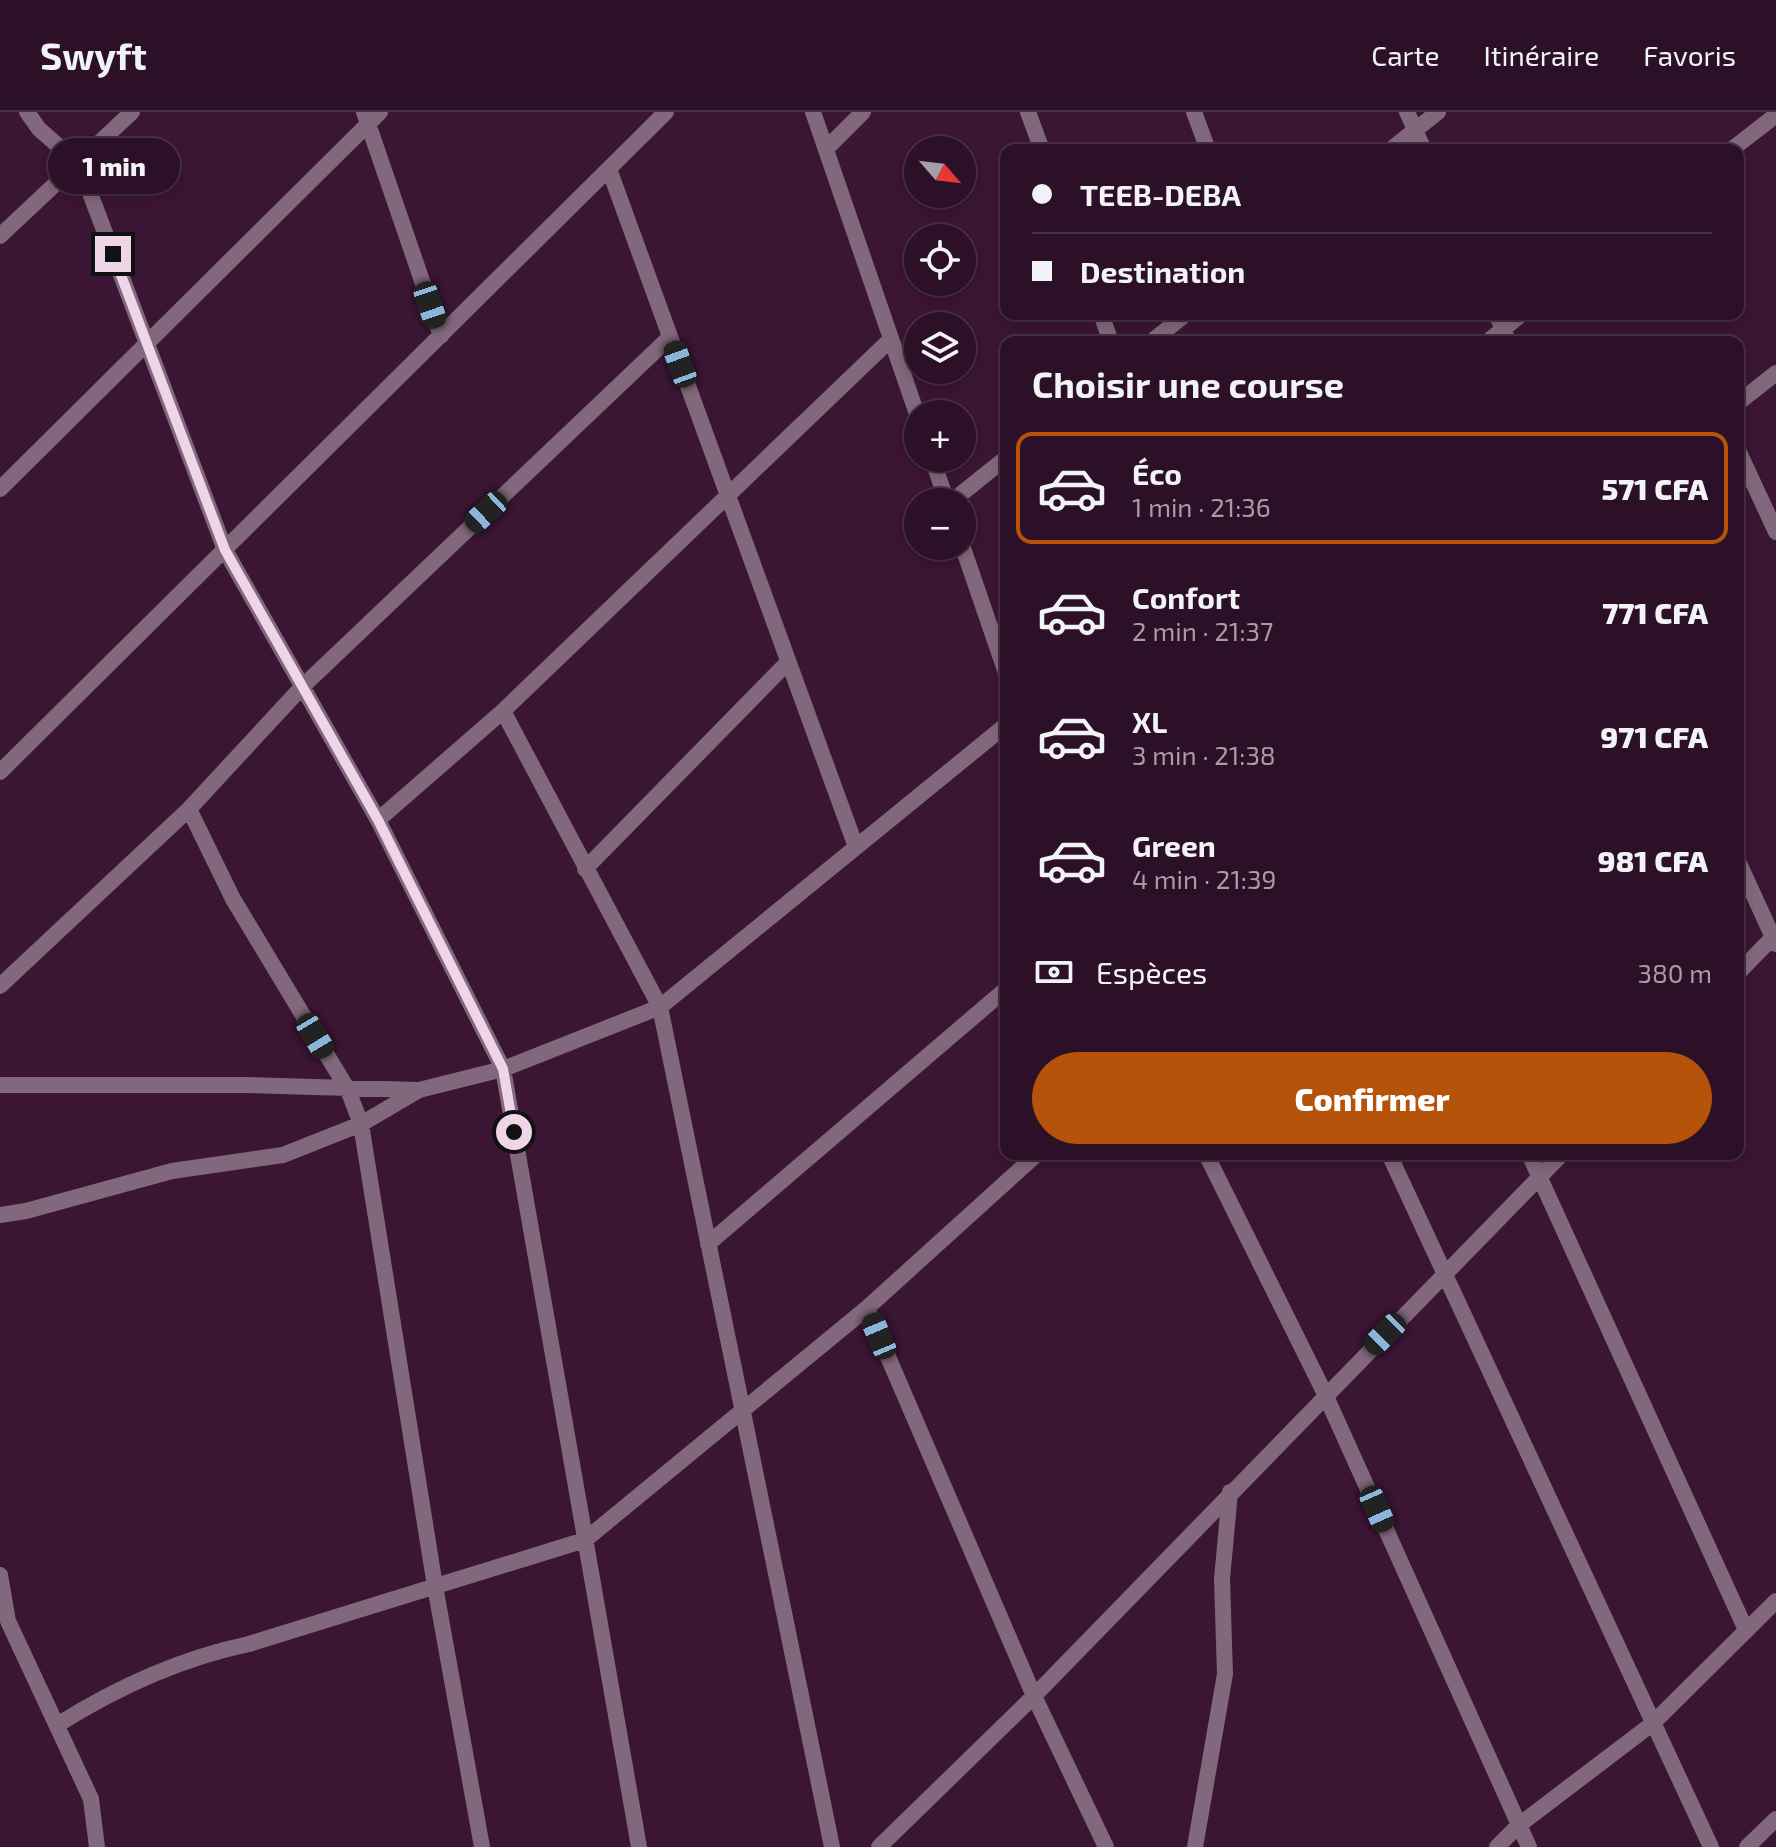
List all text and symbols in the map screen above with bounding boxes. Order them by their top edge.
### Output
text: Swyft [40,32,147,78]
text: Carte [1371,38,1440,72]
text: Itinéraire [1484,38,1599,72]
text: Favoris [1643,38,1736,72]
north arrow [904,136,976,208]
map controls [904,136,976,560]
callout: 1 min [47,138,179,194]
text: 1 min [82,150,146,181]
text: TEEB-DEBA [1080,176,1241,212]
button: locate [904,224,976,296]
route end [95,236,131,272]
text: Destination [1080,253,1245,289]
car [411,278,449,332]
button: layers [904,312,976,384]
car [661,337,699,391]
text: Choisir une course [1032,362,1344,405]
button: + [904,400,976,472]
icon: car [1036,452,1108,524]
text: Éco [1132,455,1182,491]
text: 571 CFA [1601,470,1708,506]
car [460,487,512,537]
button: − [904,488,976,560]
text: 1 min · 21:36 [1132,491,1271,522]
icon: car [1036,576,1108,648]
text: Confort [1132,579,1240,615]
text: 771 CFA [1602,594,1708,630]
text: 2 min · 21:37 [1132,615,1273,646]
icon: car [1036,700,1108,772]
text: XL [1132,703,1167,739]
text: 971 CFA [1600,718,1708,754]
text: 3 min · 21:38 [1132,739,1276,770]
icon: car [1036,824,1108,896]
text: Green [1132,827,1216,863]
text: 981 CFA [1597,842,1708,878]
text: 4 min · 21:39 [1132,863,1276,894]
icon: cash [1032,950,1076,994]
text: Espèces [1096,954,1207,990]
text: 380 m [1638,957,1712,988]
car [292,1009,338,1063]
button: Confirmer [1032,1052,1712,1144]
route start [496,1114,532,1150]
car [859,1309,899,1363]
car [1360,1309,1410,1359]
car [1356,1482,1398,1536]

